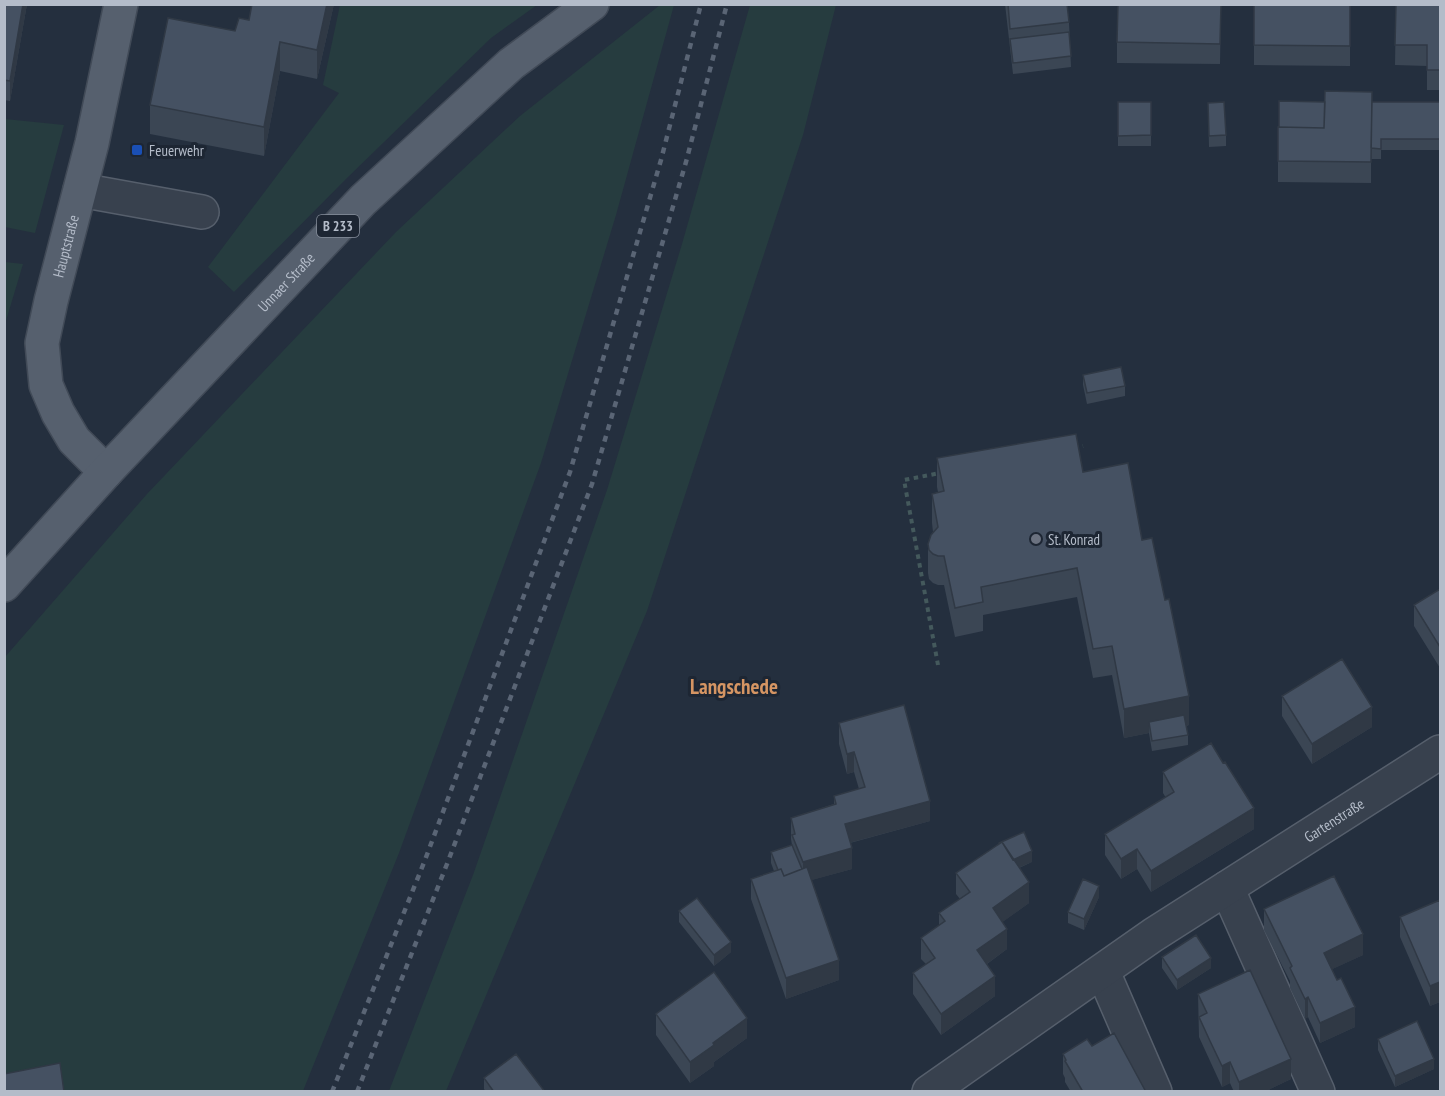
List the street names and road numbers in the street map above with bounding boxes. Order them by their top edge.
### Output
street label: Hauptstraße [48,213,83,279]
road number: B 233 [317,215,359,237]
street label: Unnaer Straße [253,248,318,315]
street label: Gartenstraße [1300,794,1367,846]

